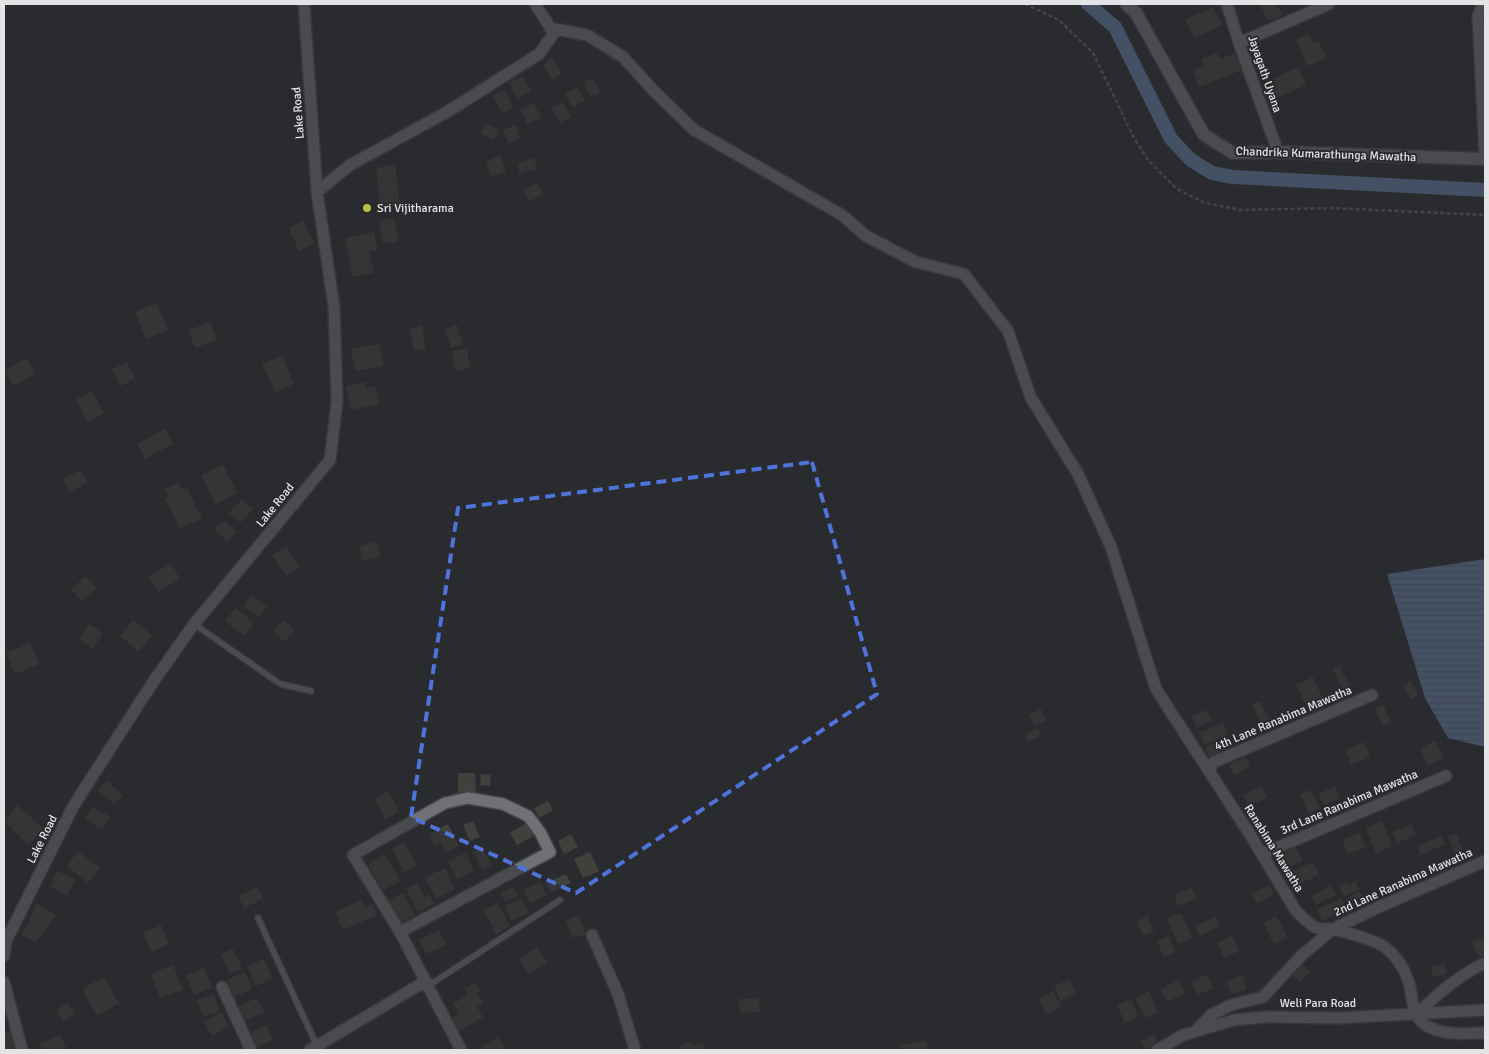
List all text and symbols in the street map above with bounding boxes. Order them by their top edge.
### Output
street label: Jayagath Uyana [1244,34,1285,115]
street label: Lake Road [289,86,308,140]
street label: Chandrika Kumarathunga Mawatha [1235,144,1417,165]
place label: Sri Vijitharama [377,201,454,216]
marker: Sri Vijitharama [361,202,373,214]
street label: Lake Road [253,480,298,530]
street label: 4th Lane Ranabima Mawatha [1212,683,1354,754]
street label: 3rd Lane Ranabima Mawatha [1278,767,1420,838]
street label: Ranabima Mawatha [1241,802,1307,895]
street label: Lake Road [24,813,61,866]
street label: 2nd Lane Ranabima Mawatha [1332,845,1475,920]
street label: Weli Para Road [1280,996,1356,1011]

